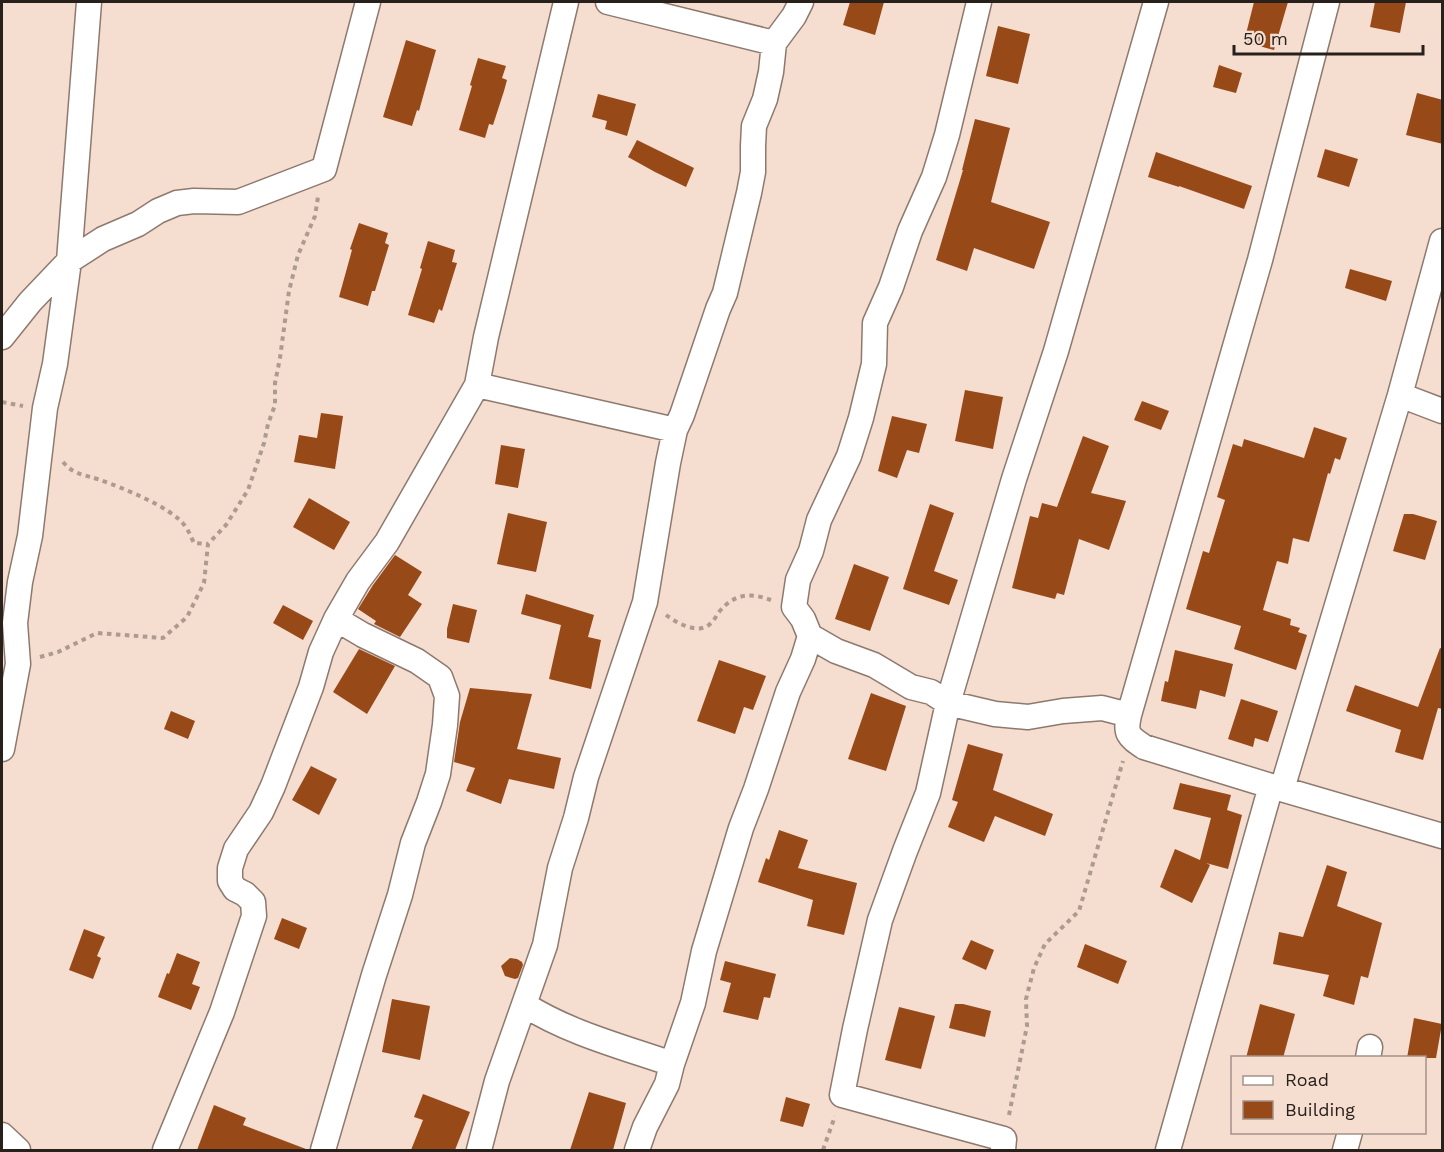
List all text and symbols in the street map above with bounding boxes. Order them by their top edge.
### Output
scale bar [1234,18,1423,56]
text: 50 m [1243,28,1288,49]
legend [1231,1056,1426,1134]
text: Road [1285,1069,1329,1090]
text: Building [1285,1099,1355,1120]

